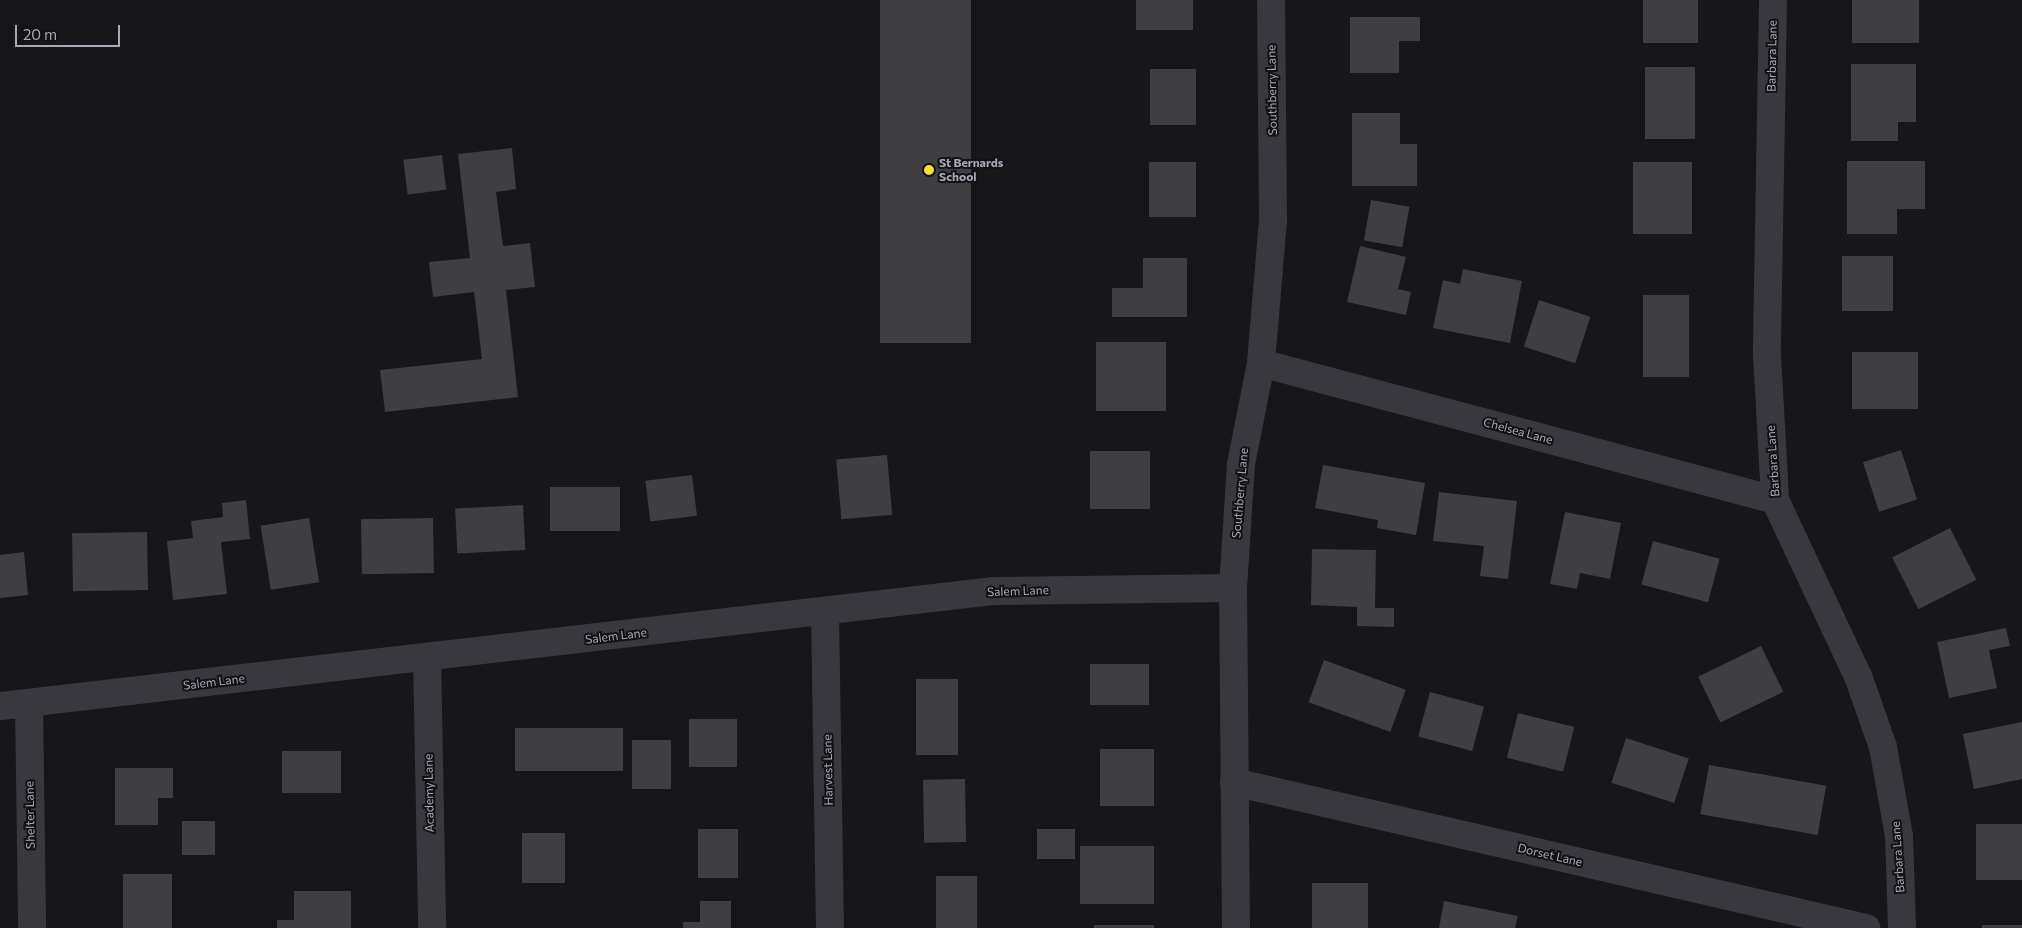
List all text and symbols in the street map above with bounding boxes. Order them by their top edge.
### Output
scale bar [18,15,122,47]
street label: Barbara Lane [1764,20,1780,92]
text: 20 m [23,25,57,43]
street label: Southberry Lane [1264,45,1280,135]
place label: St Bernards School [939,156,1003,184]
marker: St Bernards School [923,164,935,176]
street label: Chelsea Lane [1482,415,1554,447]
street label: Barbara Lane [1763,425,1783,497]
street label: Southberry Lane [1229,447,1251,539]
street label: Salem Lane [987,583,1049,599]
street label: Salem Lane [584,625,648,647]
street label: Salem Lane [182,671,246,693]
street label: Harvest Lane [820,734,836,806]
street label: Academy Lane [421,754,437,832]
street label: Shelter Lane [22,781,38,849]
street label: Barbara Lane [1888,821,1908,893]
street label: Dorset Lane [1516,841,1584,869]

